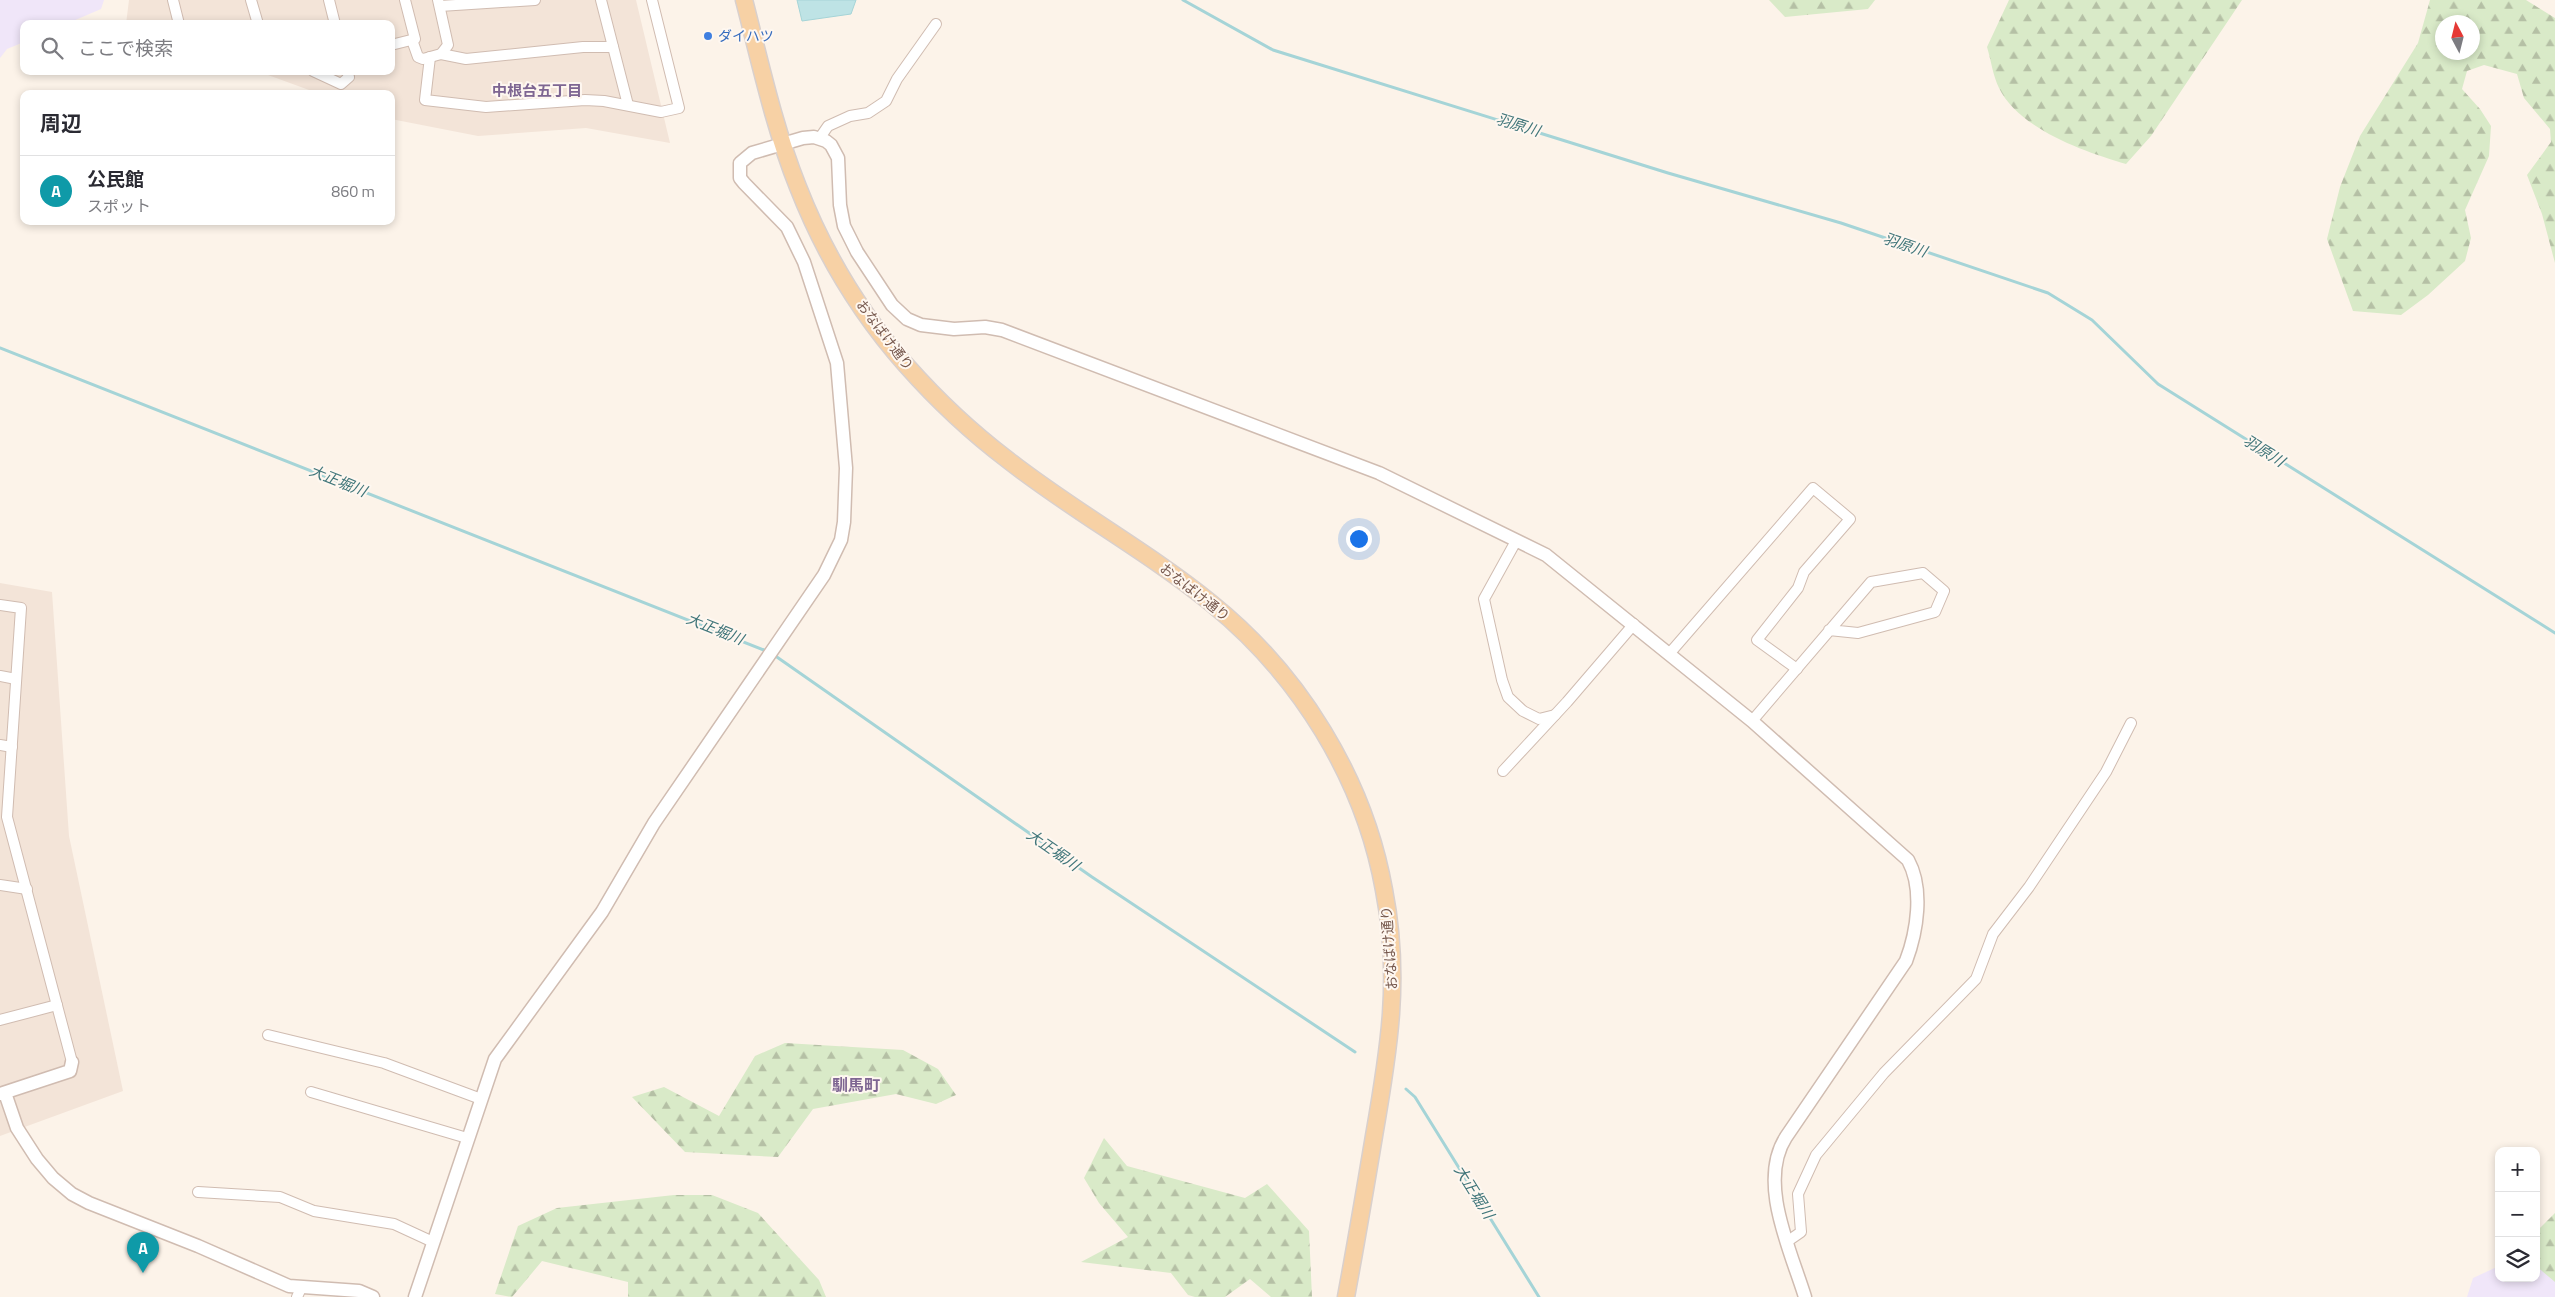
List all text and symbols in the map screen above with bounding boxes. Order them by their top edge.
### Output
north arrow [2435,15,2480,60]
search box [20,20,395,75]
place label: ダイハツ [718,25,774,46]
marker: ダイハツ [702,30,714,42]
text: ここで検索 [78,33,173,62]
icon: search [38,34,66,62]
district label: 中根台五丁目 [492,79,582,102]
text: 周辺 [40,107,82,139]
water label: 羽原川 [1493,107,1545,143]
text: 公民館 [87,164,144,193]
text: A [51,179,61,203]
text: 860 m [331,179,375,203]
text: スポット [87,194,151,218]
water label: 羽原川 [1880,226,1932,263]
street label: おなばけ通り [852,295,919,375]
water label: 羽原川 [2239,429,2291,473]
water label: 大正堀川 [306,459,372,503]
your location [1346,526,1372,552]
street label: おなばけ通り [1156,557,1235,626]
water label: 大正堀川 [683,607,749,651]
water label: 大正堀川 [1022,823,1086,877]
street label: おなばけ通り [1375,905,1402,991]
district label: 馴馬町 [832,1073,880,1097]
map controls [2495,1147,2540,1282]
button: + [2495,1147,2540,1192]
water label: 大正堀川 [1449,1160,1501,1225]
button: − [2495,1192,2540,1237]
pin: A [127,1232,159,1273]
button: layers [2495,1237,2540,1282]

